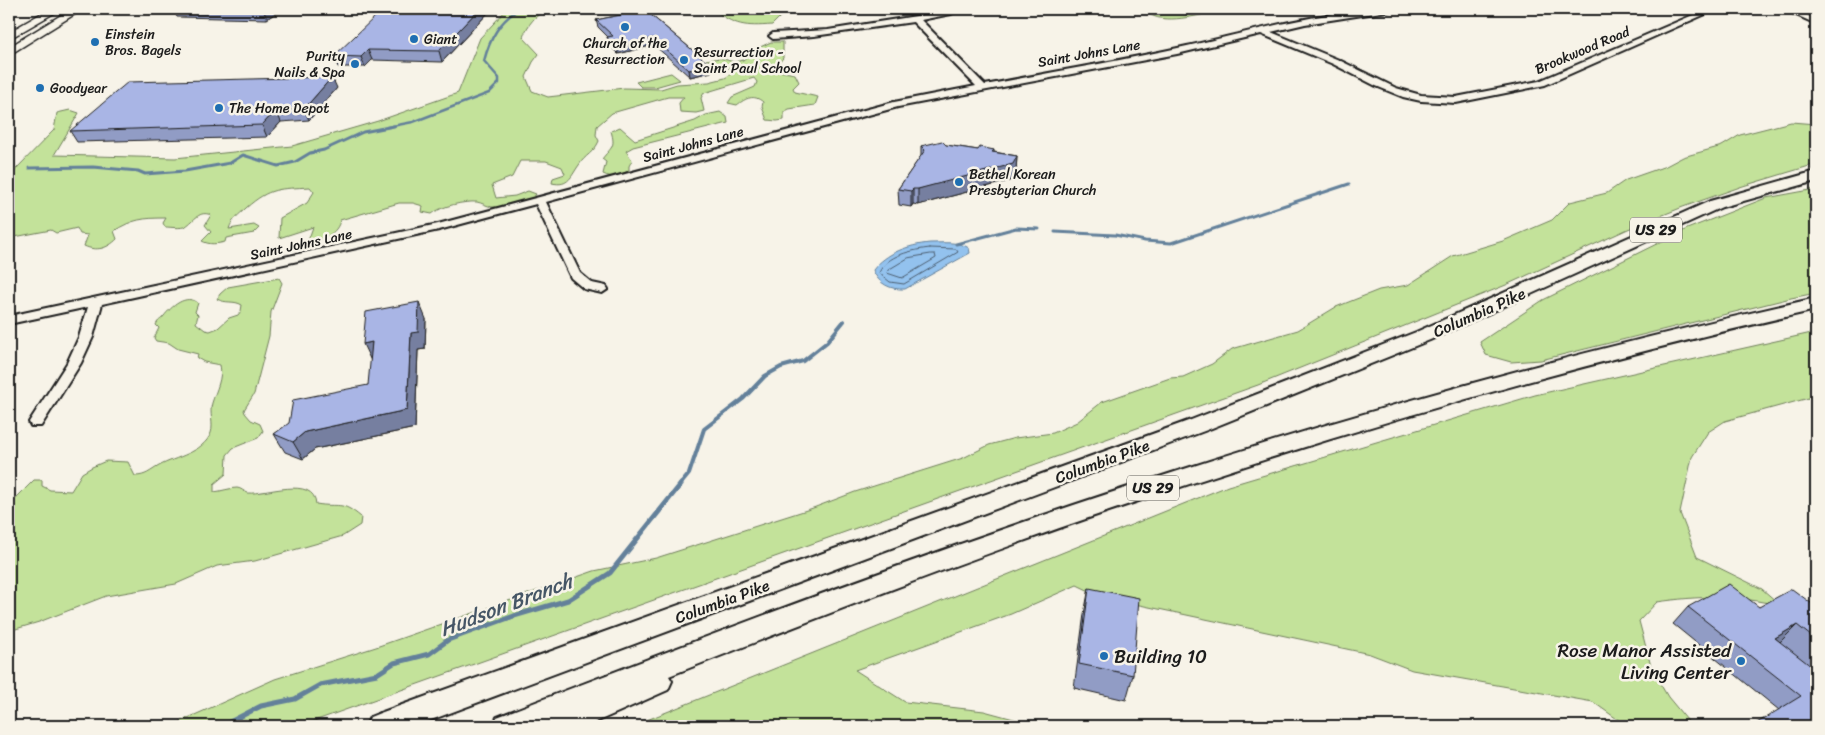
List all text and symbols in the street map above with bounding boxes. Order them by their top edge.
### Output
street label: Brookwood Road [1531,19,1635,82]
marker: Church of the Resurrection [619,21,631,33]
place label: Einstein Bros. Bagels [105,22,182,63]
place label: Giant [424,27,457,52]
place label: Church of the Resurrection [583,31,667,72]
street label: Saint Johns Lane [1036,32,1142,75]
marker: Giant [408,33,420,45]
marker: Einstein Bros. Bagels [89,36,101,48]
place label: Resurrection - Saint Paul School [694,40,802,81]
place label: Purity Nails & Spa [275,44,346,85]
marker: Resurrection - Saint Paul School [678,54,690,66]
marker: Purity Nails & Spa [349,58,361,70]
place label: Goodyear [50,76,108,101]
marker: Goodyear [34,82,46,94]
place label: The Home Depot [229,96,329,121]
marker: The Home Depot [213,102,225,114]
street label: Saint Johns Lane [640,119,746,170]
place label: Bethel Korean Presbyterian Church [969,162,1096,203]
marker: Bethel Korean Presbyterian Church [953,176,965,188]
road number: US 29 [1630,218,1682,242]
street label: Saint Johns Lane [248,221,354,268]
street label: Columbia Pike [1428,279,1531,346]
street label: Columbia Pike [1051,431,1154,492]
road number: US 29 [1127,476,1179,500]
water label: Hudson Branch [434,562,580,648]
street label: Columbia Pike [671,571,774,632]
place label: Rose Manor Assisted Living Center [1558,634,1732,689]
place label: Building 10 [1114,640,1207,673]
marker: Building 10 [1098,650,1110,662]
marker: Rose Manor Assisted Living Center [1735,655,1747,667]

